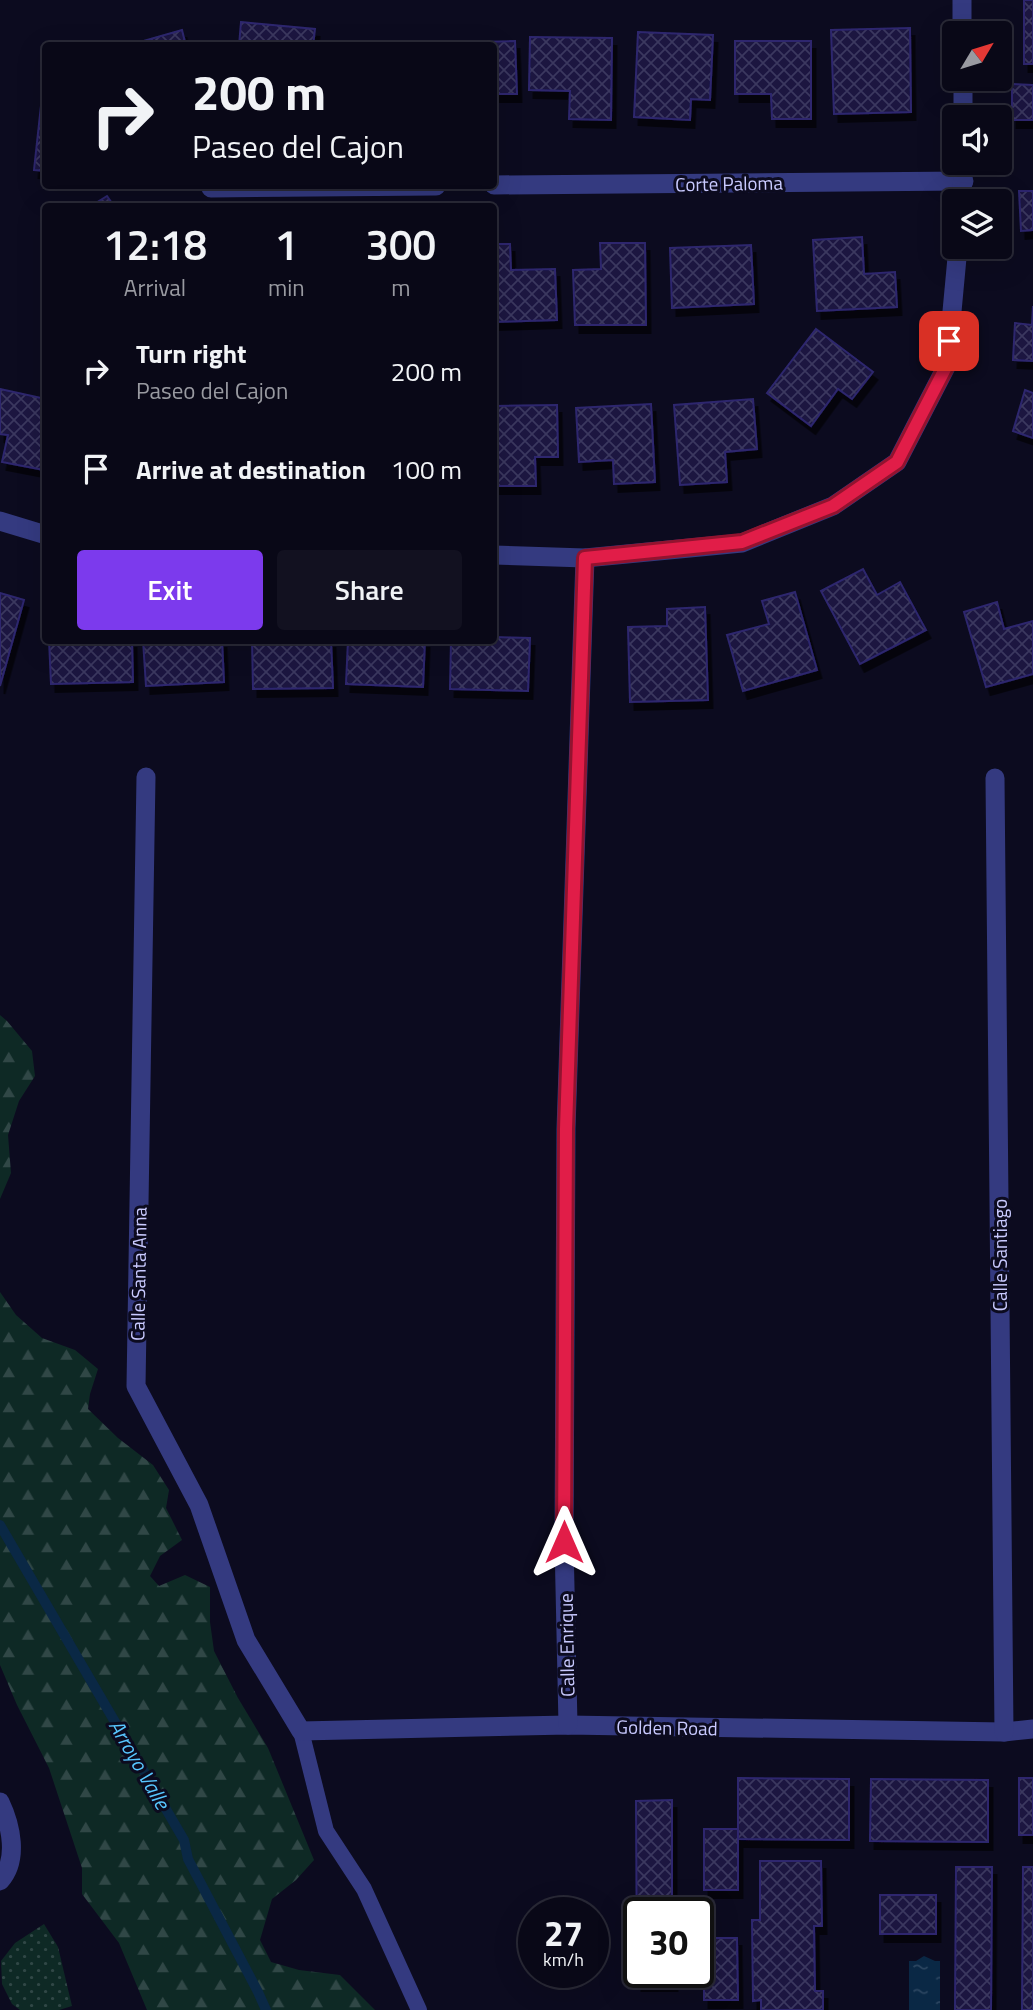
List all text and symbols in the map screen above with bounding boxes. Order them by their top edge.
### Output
north arrow [942,21,1012,91]
map controls [942,21,1012,259]
text: 200 m [192,54,326,129]
icon: right [77,70,168,161]
button: sound [942,105,1012,175]
text: Paseo del Cajon [192,122,404,170]
street label: Corte Paloma [675,168,784,198]
button: layers [942,189,1012,259]
text: 12:18 [103,212,207,276]
text: 1 [275,212,298,276]
text: 300 [366,212,436,276]
text: Arrival [124,270,186,305]
text: min [268,270,305,305]
text: m [391,270,410,305]
pin [919,311,979,371]
icon: arrive [930,322,968,360]
text: Turn right [136,334,247,373]
icon: right [77,352,115,390]
text: 200 m [391,352,462,391]
text: Paseo del Cajon [136,373,288,408]
icon: arrive [77,450,115,488]
text: Arrive at destination [136,450,366,489]
text: 100 m [391,450,462,489]
button: Exit [77,550,263,630]
button: Share [277,550,462,630]
street label: Calle Santiago [985,1199,1014,1311]
street label: Calle Santa Anna [122,1206,154,1341]
position arrow [527,1505,601,1579]
street label: Calle Enrique [551,1593,581,1697]
street label: Golden Road [616,1712,718,1742]
water label: Arroyo Valle [101,1713,179,1816]
speed limit sign: 30 [623,1897,714,1988]
text: 27 [544,1906,583,1960]
text: km/h [543,1946,584,1973]

